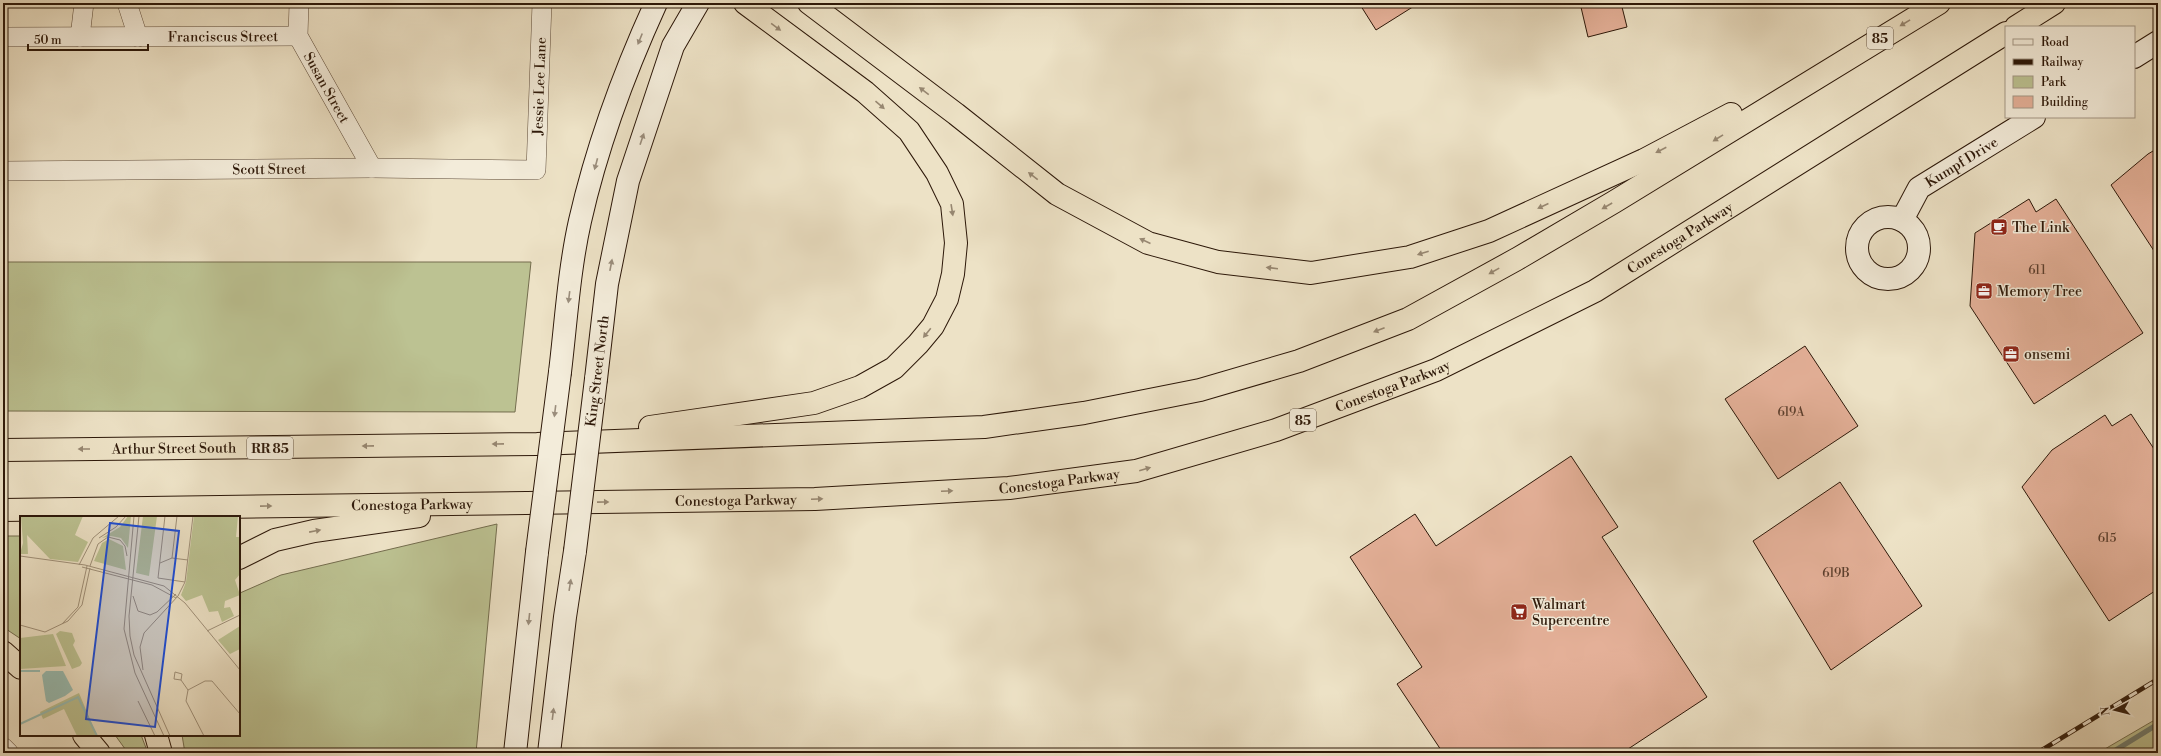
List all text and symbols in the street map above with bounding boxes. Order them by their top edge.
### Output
one-way arrow [1899,20,1911,27]
one-way arrow [771,22,781,30]
scale bar [28,26,148,52]
legend [2005,26,2135,118]
road number: 85 [1867,27,1893,49]
street label: Franciscus Street [168,28,278,46]
text: 50 m [34,33,62,48]
one-way arrow [637,33,643,45]
text: Road [2041,35,2069,50]
street label: Jessie Lee Lane [529,37,551,136]
street label: Susan Street [299,49,353,127]
text: Railway [2041,55,2083,70]
text: Park [2041,75,2067,90]
one-way arrow [919,87,930,95]
text: Building [2040,95,2089,110]
one-way arrow [875,100,884,109]
one-way arrow [639,133,645,145]
street label: Kumpf Drive [1922,133,2002,192]
one-way arrow [1713,134,1723,142]
one-way arrow [1655,147,1667,154]
one-way arrow [592,158,598,170]
street label: Scott Street [232,161,306,179]
one-way arrow [1028,171,1039,180]
street label: Conestoga Parkway [1624,198,1737,279]
one-way arrow [1538,203,1549,209]
one-way arrow [1601,203,1613,210]
one-way arrow [949,204,955,216]
cafe icon: The Link [1989,217,2009,237]
place label: The Link [2012,219,2070,237]
one-way arrow [1140,238,1151,244]
one-way arrow [1416,250,1428,256]
one-way arrow [608,259,614,271]
house number: 611 [2028,263,2047,278]
one-way arrow [1266,265,1278,271]
one-way arrow [1489,268,1500,275]
office icon: Memory Tree [1974,281,1994,301]
place label: Memory Tree [1997,283,2082,301]
one-way arrow [566,291,572,303]
street label: King Street North [582,314,614,428]
one-way arrow [923,328,931,339]
one-way arrow [1372,328,1384,334]
office icon: onsemi [2001,344,2021,364]
place label: onsemi [2024,346,2071,364]
street label: Conestoga Parkway [1333,356,1454,417]
one-way arrow [552,405,558,417]
house number: 619A [1777,405,1805,420]
road number: 85 [1290,409,1316,431]
road number: RR 85 [247,437,293,459]
street label: Arthur Street South [110,439,237,459]
one-way arrow [491,441,504,447]
one-way arrow [361,443,374,449]
one-way arrow [77,446,90,452]
street label: Conestoga Parkway [998,465,1121,499]
one-way arrow [1140,466,1152,472]
one-way arrow [941,488,953,495]
street label: Conestoga Parkway [675,491,797,511]
street label: Conestoga Parkway [351,496,473,515]
one-way arrow [811,496,824,502]
one-way arrow [597,499,610,505]
one-way arrow [260,503,273,509]
inset map [20,516,240,736]
one-way arrow [308,527,321,533]
house number: 615 [2098,531,2117,546]
house number: 619B [1822,566,1850,581]
one-way arrow [567,579,573,591]
place label: Walmart Supercentre [1531,596,1610,630]
supermarket icon: Walmart Supercentre [1509,602,1529,622]
one-way arrow [526,613,533,625]
north arrow [2095,690,2135,730]
text: N [2099,706,2114,716]
one-way arrow [550,708,557,720]

